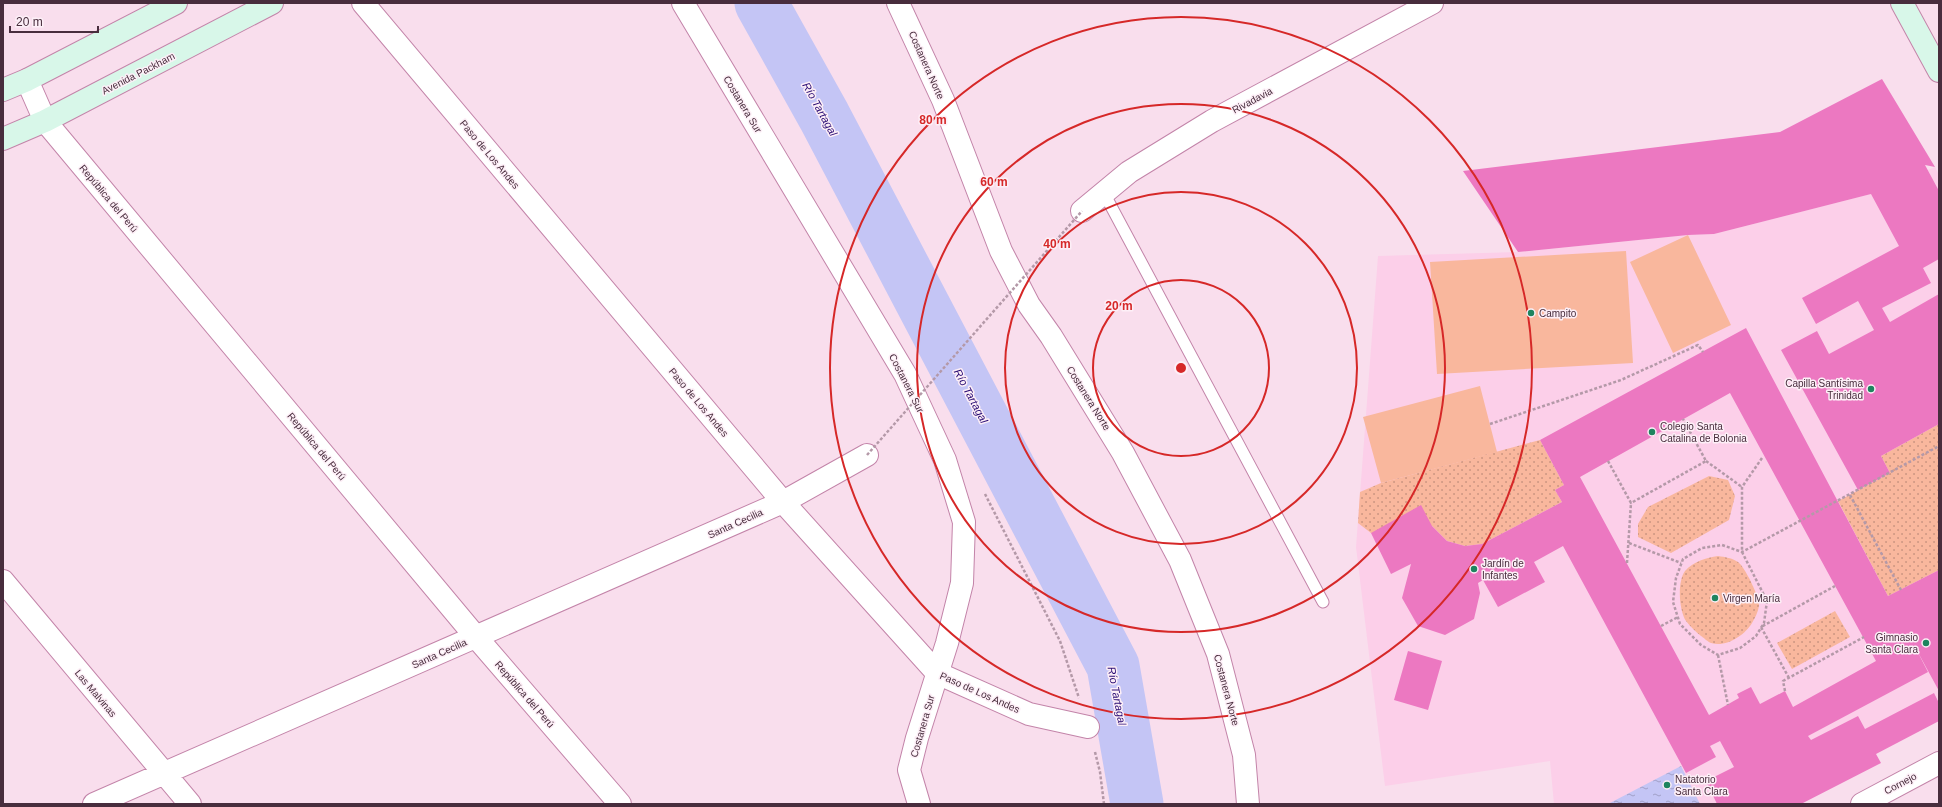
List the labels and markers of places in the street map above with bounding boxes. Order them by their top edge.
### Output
marker: Campito [1526,308,1536,318]
place label: Campito [1539,308,1577,319]
centre of rings [1174,361,1188,375]
place label: Capilla Santísima Trinidad [1785,378,1863,401]
marker: Capilla Santísima Trinidad [1866,384,1876,394]
place label: Colegio Santa Catalina de Bolonia [1660,421,1747,444]
marker: Colegio Santa Catalina de Bolonia [1647,427,1657,437]
place label: Jardín de Infantes [1482,558,1524,581]
marker: Jardín de Infantes [1469,564,1479,574]
marker: Virgen María [1710,593,1720,603]
place label: Virgen María [1723,593,1781,604]
place label: Gimnasio Santa Clara [1865,632,1918,655]
marker: Gimnasio Santa Clara [1921,638,1931,648]
place label: Natatorio Santa Clara [1675,774,1728,797]
marker: Natatorio Santa Clara [1662,780,1672,790]

